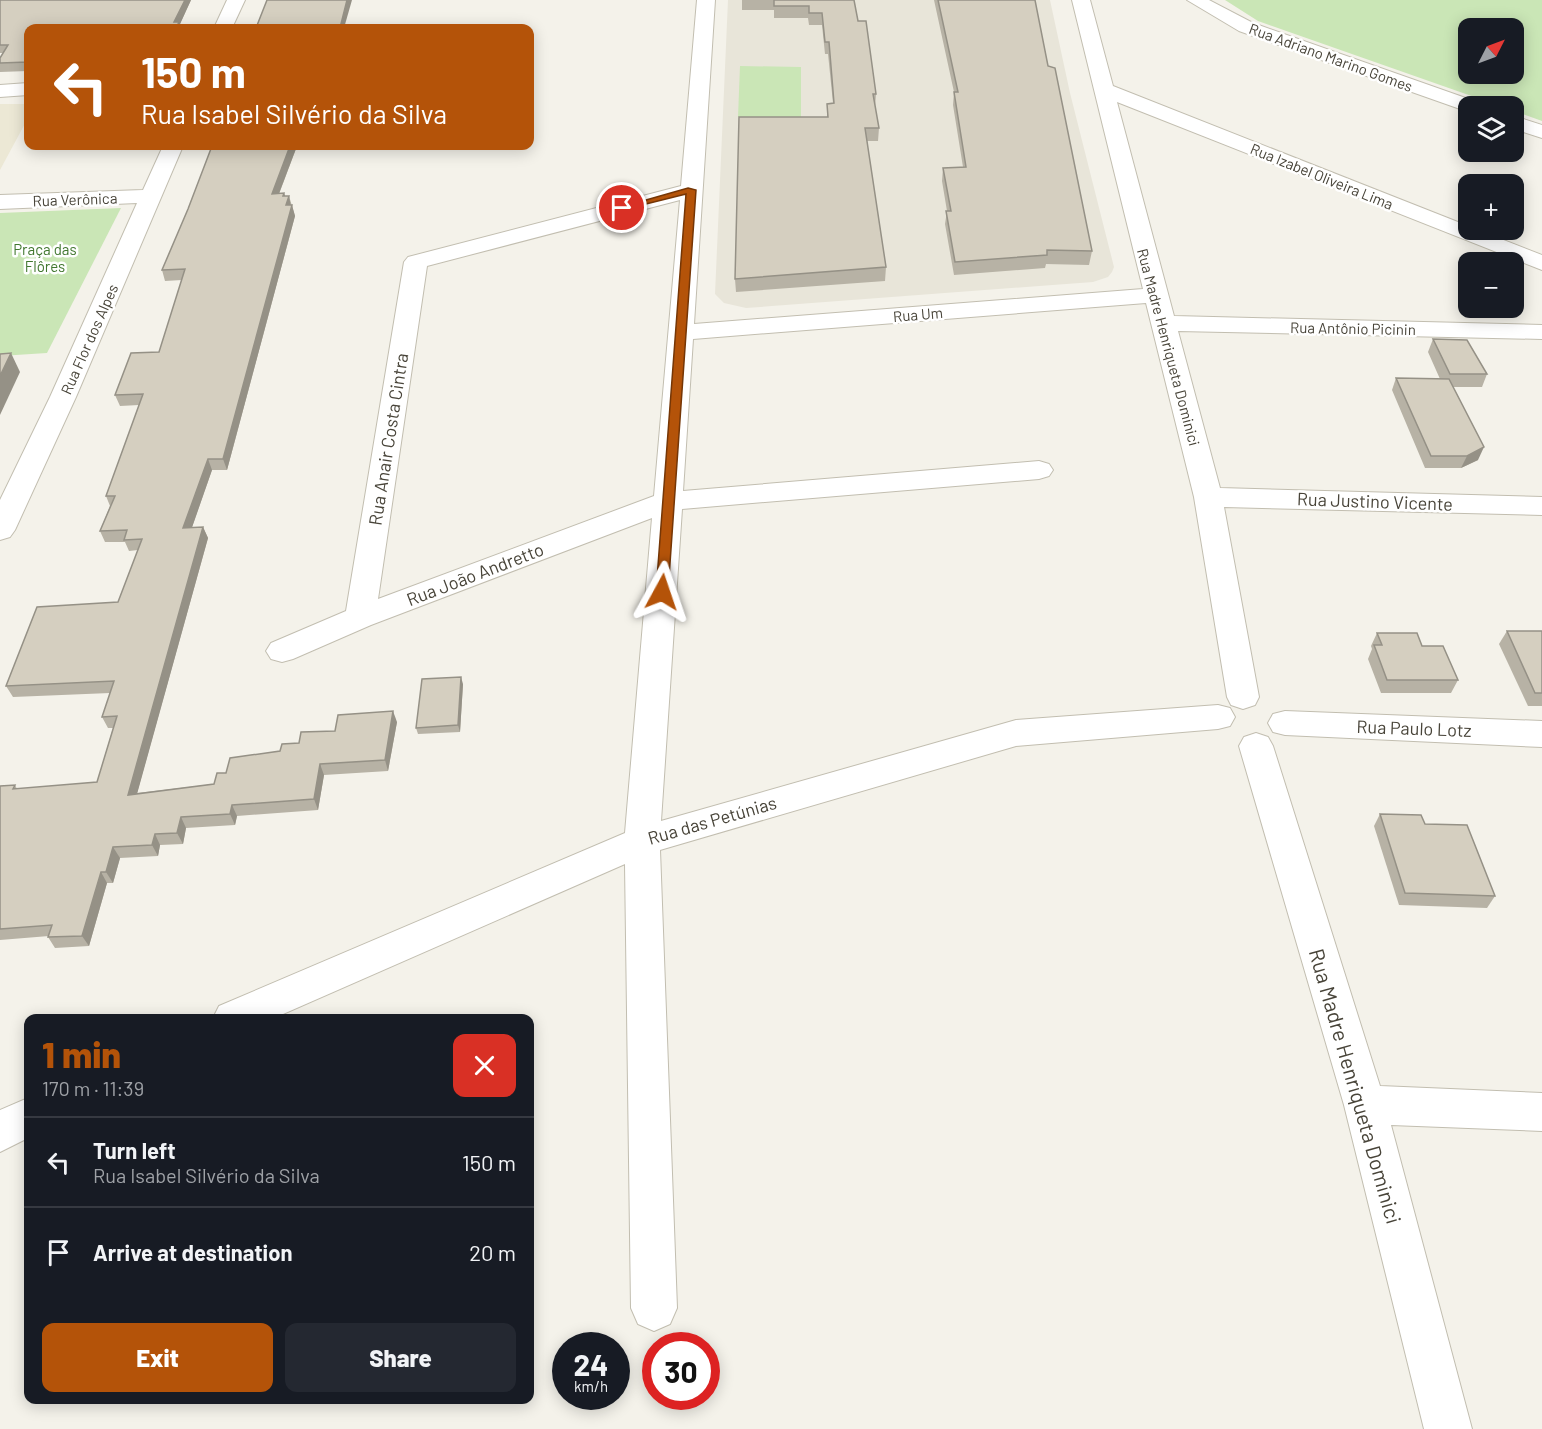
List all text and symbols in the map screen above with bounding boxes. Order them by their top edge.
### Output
north arrow [1458,18,1524,84]
map controls [1458,18,1524,318]
street label: Rua Adriano Marino Gomes [1247,19,1415,95]
text: 150 m [141,46,246,96]
icon: left [42,48,120,126]
button: layers [1458,96,1524,162]
text: Rua Isabel Silvério da Silva [141,97,447,129]
street label: Rua Izabel Oliveira Lima [1248,139,1396,213]
button: + [1458,174,1524,240]
pin [596,182,647,233]
street label: Rua Verônica [32,189,118,209]
icon: arrive [605,191,638,224]
park label: Praça das Flôres [13,240,77,275]
street label: Rua Madre Henriqueta Dominici [1134,246,1204,448]
button: − [1458,252,1524,318]
street label: Rua Flor dos Alpes [57,281,121,397]
street label: Rua Um [892,303,944,325]
street label: Rua Antônio Picinin [1290,318,1416,338]
street label: Rua Anair Costa Cintra [364,351,412,527]
street label: Rua Justino Vicente [1297,487,1453,515]
street label: Rua João Andretto [403,538,547,610]
position arrow [630,560,694,624]
street label: Rua Paulo Lotz [1356,715,1472,741]
street label: Rua das Petúnias [645,791,779,849]
street label: Rua Madre Henriqueta Dominici [1305,946,1407,1226]
text: 1 min [42,1032,121,1075]
button: close [453,1034,516,1097]
text: 170 m · 11:39 [42,1076,144,1100]
text: Turn left [93,1137,176,1163]
icon: left [42,1146,75,1179]
text: 150 m [462,1149,516,1175]
text: Rua Isabel Silvério da Silva [93,1163,320,1187]
icon: arrive [42,1236,75,1269]
text: Arrive at destination [93,1239,292,1265]
text: 20 m [469,1239,516,1265]
button: Exit [42,1323,273,1392]
button: Share [285,1323,516,1392]
speed limit sign: 30 [642,1332,720,1410]
text: 24 [574,1346,608,1382]
text: km/h [574,1377,608,1395]

